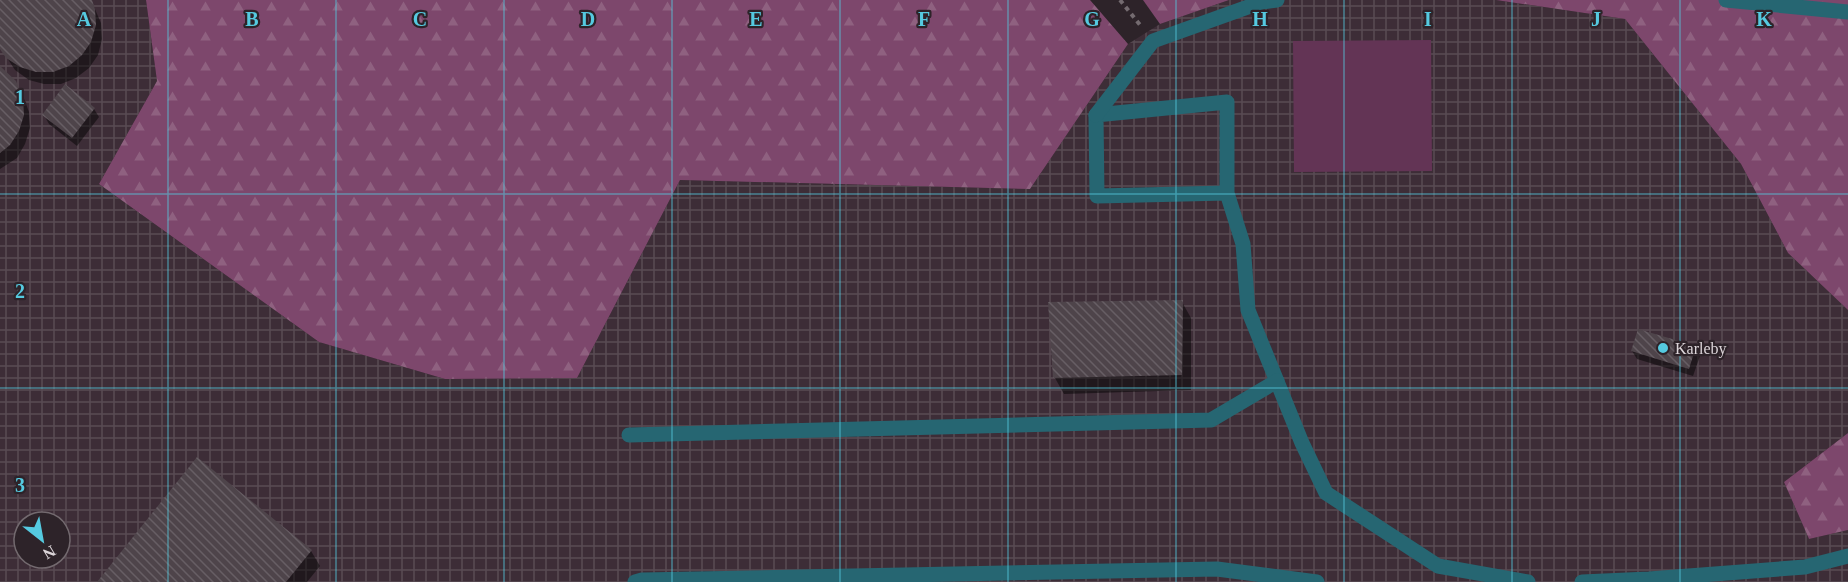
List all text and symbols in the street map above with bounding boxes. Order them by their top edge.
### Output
text: A [77,8,92,30]
text: B [245,8,259,30]
text: C [413,8,427,30]
text: D [581,8,595,30]
text: E [749,8,763,30]
text: F [918,8,930,30]
text: G [1084,8,1100,30]
text: H [1252,8,1268,30]
text: I [1424,8,1432,30]
text: J [1591,8,1601,30]
text: K [1756,8,1772,30]
text: 1 [15,86,25,108]
text: 2 [15,280,25,302]
place label: Karleby [1675,340,1727,358]
marker: Karleby [1656,341,1670,355]
text: 3 [15,474,25,496]
north arrow [12,510,72,570]
text: N [40,542,59,563]

